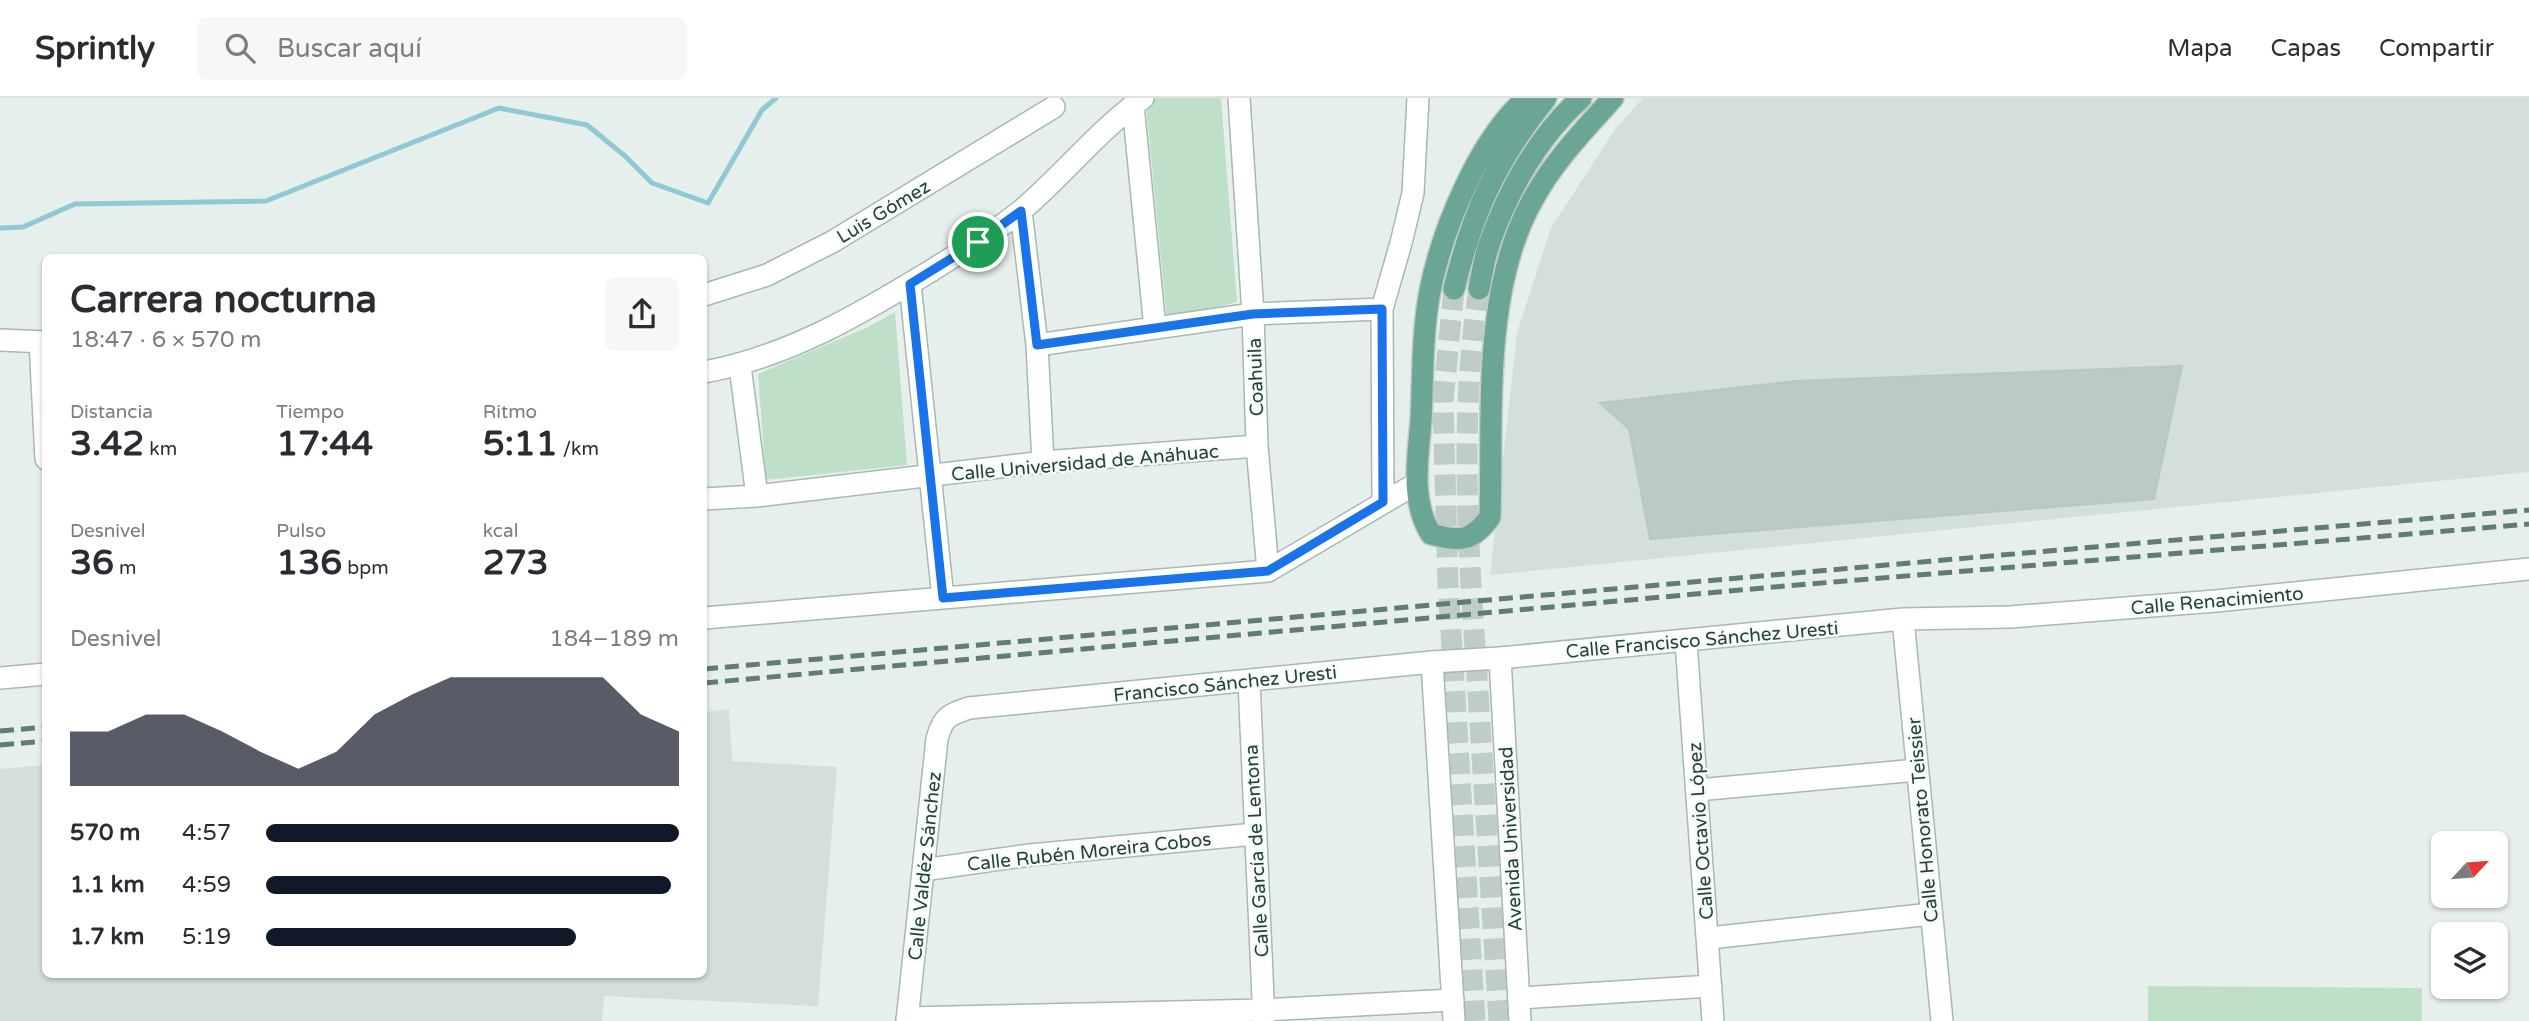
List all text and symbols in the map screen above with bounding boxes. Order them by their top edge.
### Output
search box [197,17,687,80]
text: Sprintly [35,29,155,68]
icon: search [221,29,259,67]
text: Buscar aquí [277,33,422,64]
text: Mapa [2167,34,2233,63]
text: Capas [2271,34,2341,63]
text: Compartir [2379,34,2494,63]
street label: Luis Gómez [833,175,934,248]
pin [948,212,1008,272]
icon: arrive [959,223,997,261]
text: Carrera nocturna [70,277,377,323]
button: share [605,277,679,351]
text: 18:47 · 6 × 570 m [70,326,261,354]
street label: Coahuila [1244,337,1268,416]
text: Distancia [70,401,153,423]
text: Tiempo [276,401,344,423]
text: Ritmo [483,401,537,423]
text: 3.42 [70,423,144,465]
text: 17:44 [276,423,373,465]
text: 5:11 [483,423,558,465]
text: km [144,438,177,460]
text: /km [558,438,599,460]
street label: Calle Universidad de Anáhuac [950,440,1220,486]
text: Desnivel [70,520,146,542]
text: Pulso [276,520,326,542]
text: kcal [483,520,518,542]
text: 36 [70,542,114,584]
text: 136 [276,542,342,584]
text: 273 [483,542,549,584]
text: m [114,557,136,579]
text: bpm [342,557,389,579]
street label: Calle Renacimiento [2130,582,2304,620]
street label: Calle Francisco Sánchez Uresti [1565,617,1839,663]
text: Desnivel [70,625,161,653]
text: 184–189 m [549,625,679,653]
street label: Francisco Sánchez Uresti [1112,661,1338,707]
street label: Calle Honorato Teissier [1903,716,1943,923]
street label: Calle Octavio López [1684,741,1718,920]
street label: Calle García de Lentona [1240,744,1274,958]
street label: Avenida Universidad [1495,746,1527,932]
street label: Calle Valdéz Sánchez [904,771,946,962]
text: 570 m [70,819,140,847]
text: 4:57 [182,819,231,847]
street label: Calle Rubén Moreira Cobos [966,828,1212,876]
north arrow [2431,831,2508,908]
map controls [2431,831,2508,999]
text: 1.1 km [70,871,145,899]
text: 4:59 [182,871,231,899]
button: layers [2431,922,2508,999]
text: 1.7 km [70,923,144,951]
text: 5:19 [182,923,231,951]

